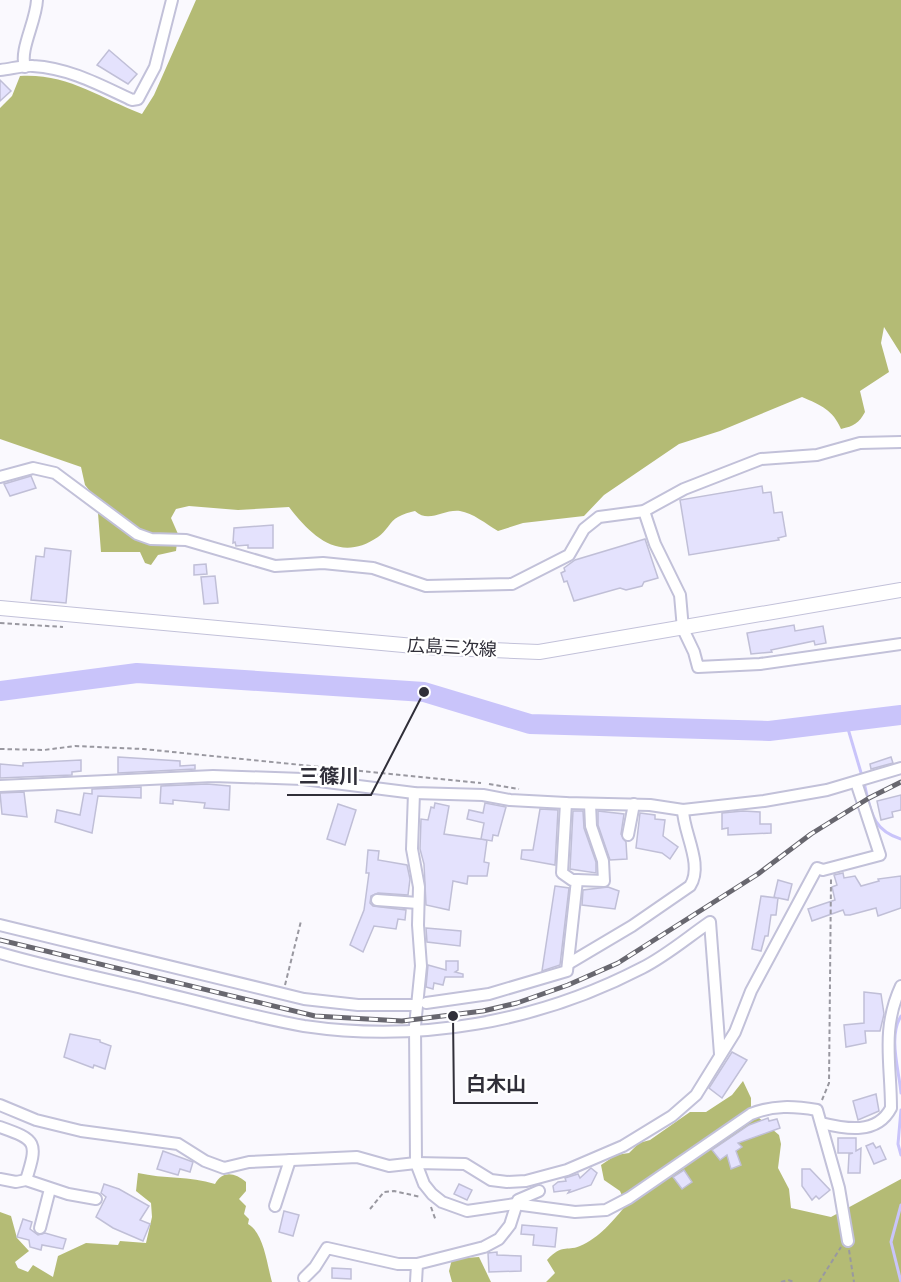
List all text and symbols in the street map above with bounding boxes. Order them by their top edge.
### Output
street label: 広島三次線 [407,634,497,660]
callout: 三篠川 [287,757,371,795]
text: 三篠川 [299,764,359,788]
callout: 白木山 [454,1065,538,1103]
text: 白木山 [466,1072,526,1096]

